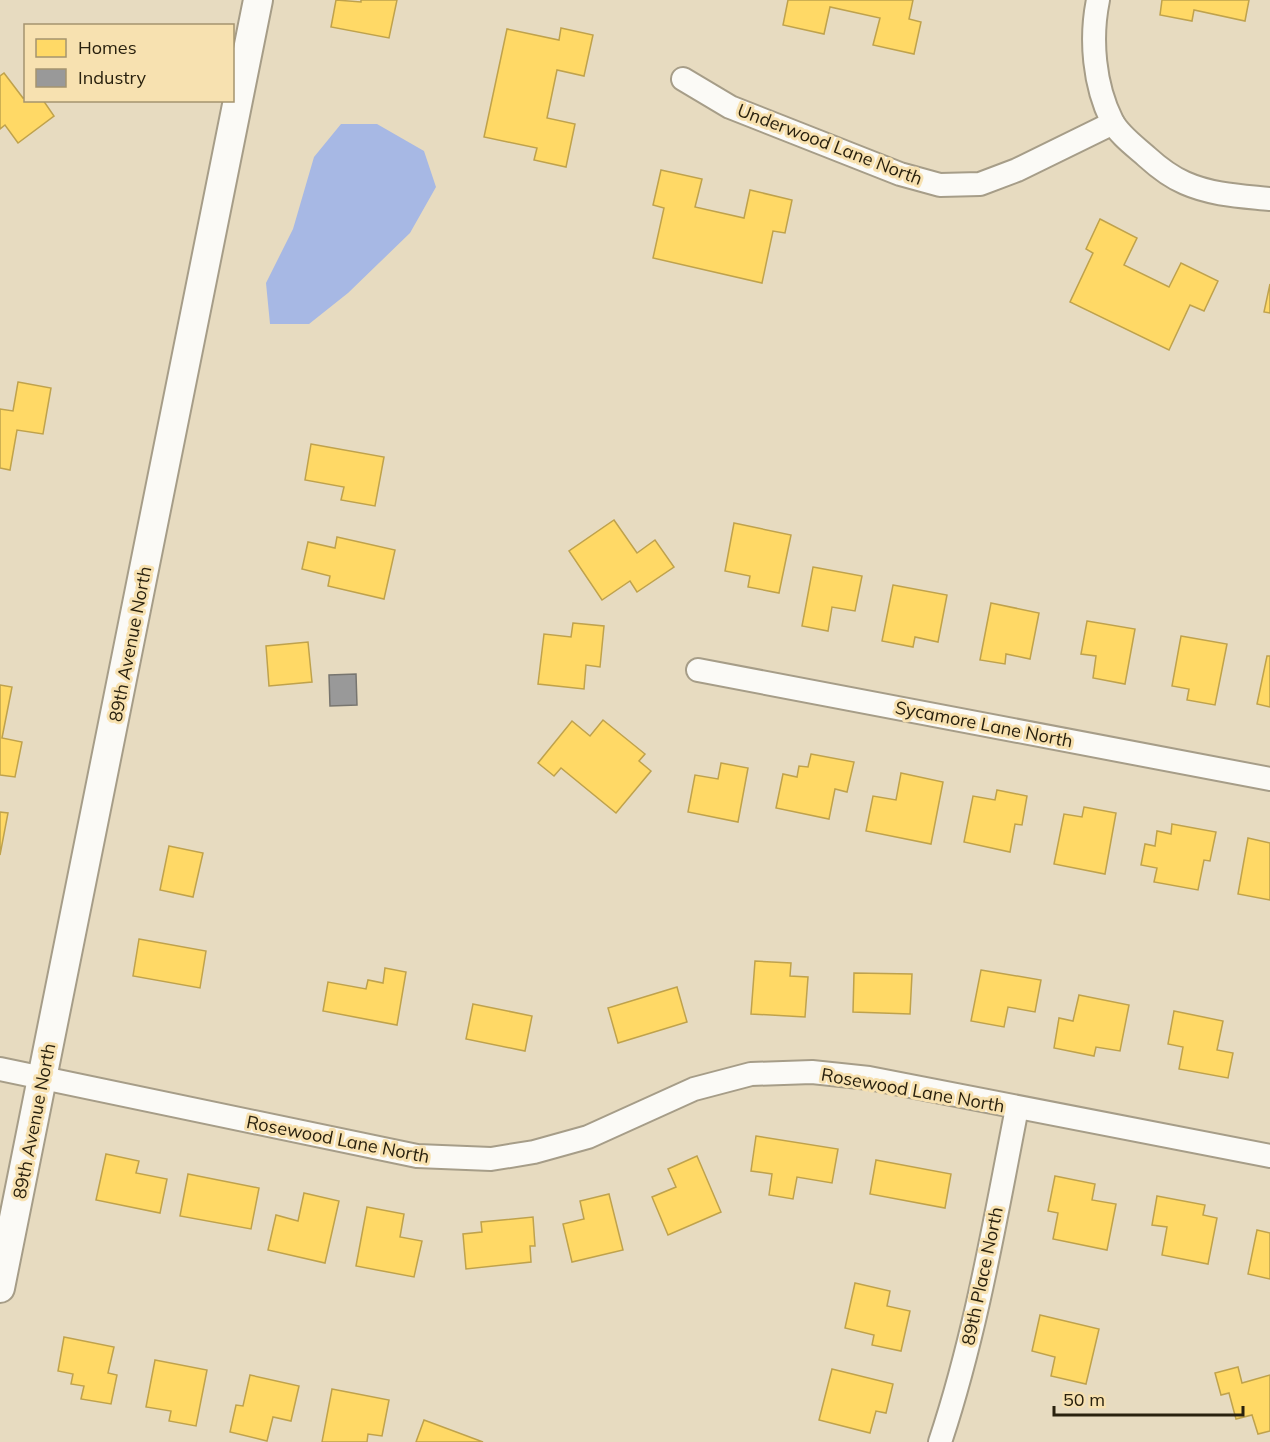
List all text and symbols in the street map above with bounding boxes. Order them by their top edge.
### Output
legend [24,24,234,102]
text: Homes [78,36,137,59]
text: Industry [78,66,147,89]
street label: Underwood Lane North [734,98,926,190]
street label: 89th Avenue North [104,564,156,724]
street label: Sycamore Lane North [893,696,1075,752]
street label: 89th Avenue North [8,1041,60,1201]
street label: Rosewood Lane North [819,1063,1007,1117]
street label: Rosewood Lane North [245,1110,431,1168]
street label: 89th Place North [956,1205,1008,1347]
scale bar [1054,1379,1243,1417]
text: 50 m [1063,1388,1105,1411]

